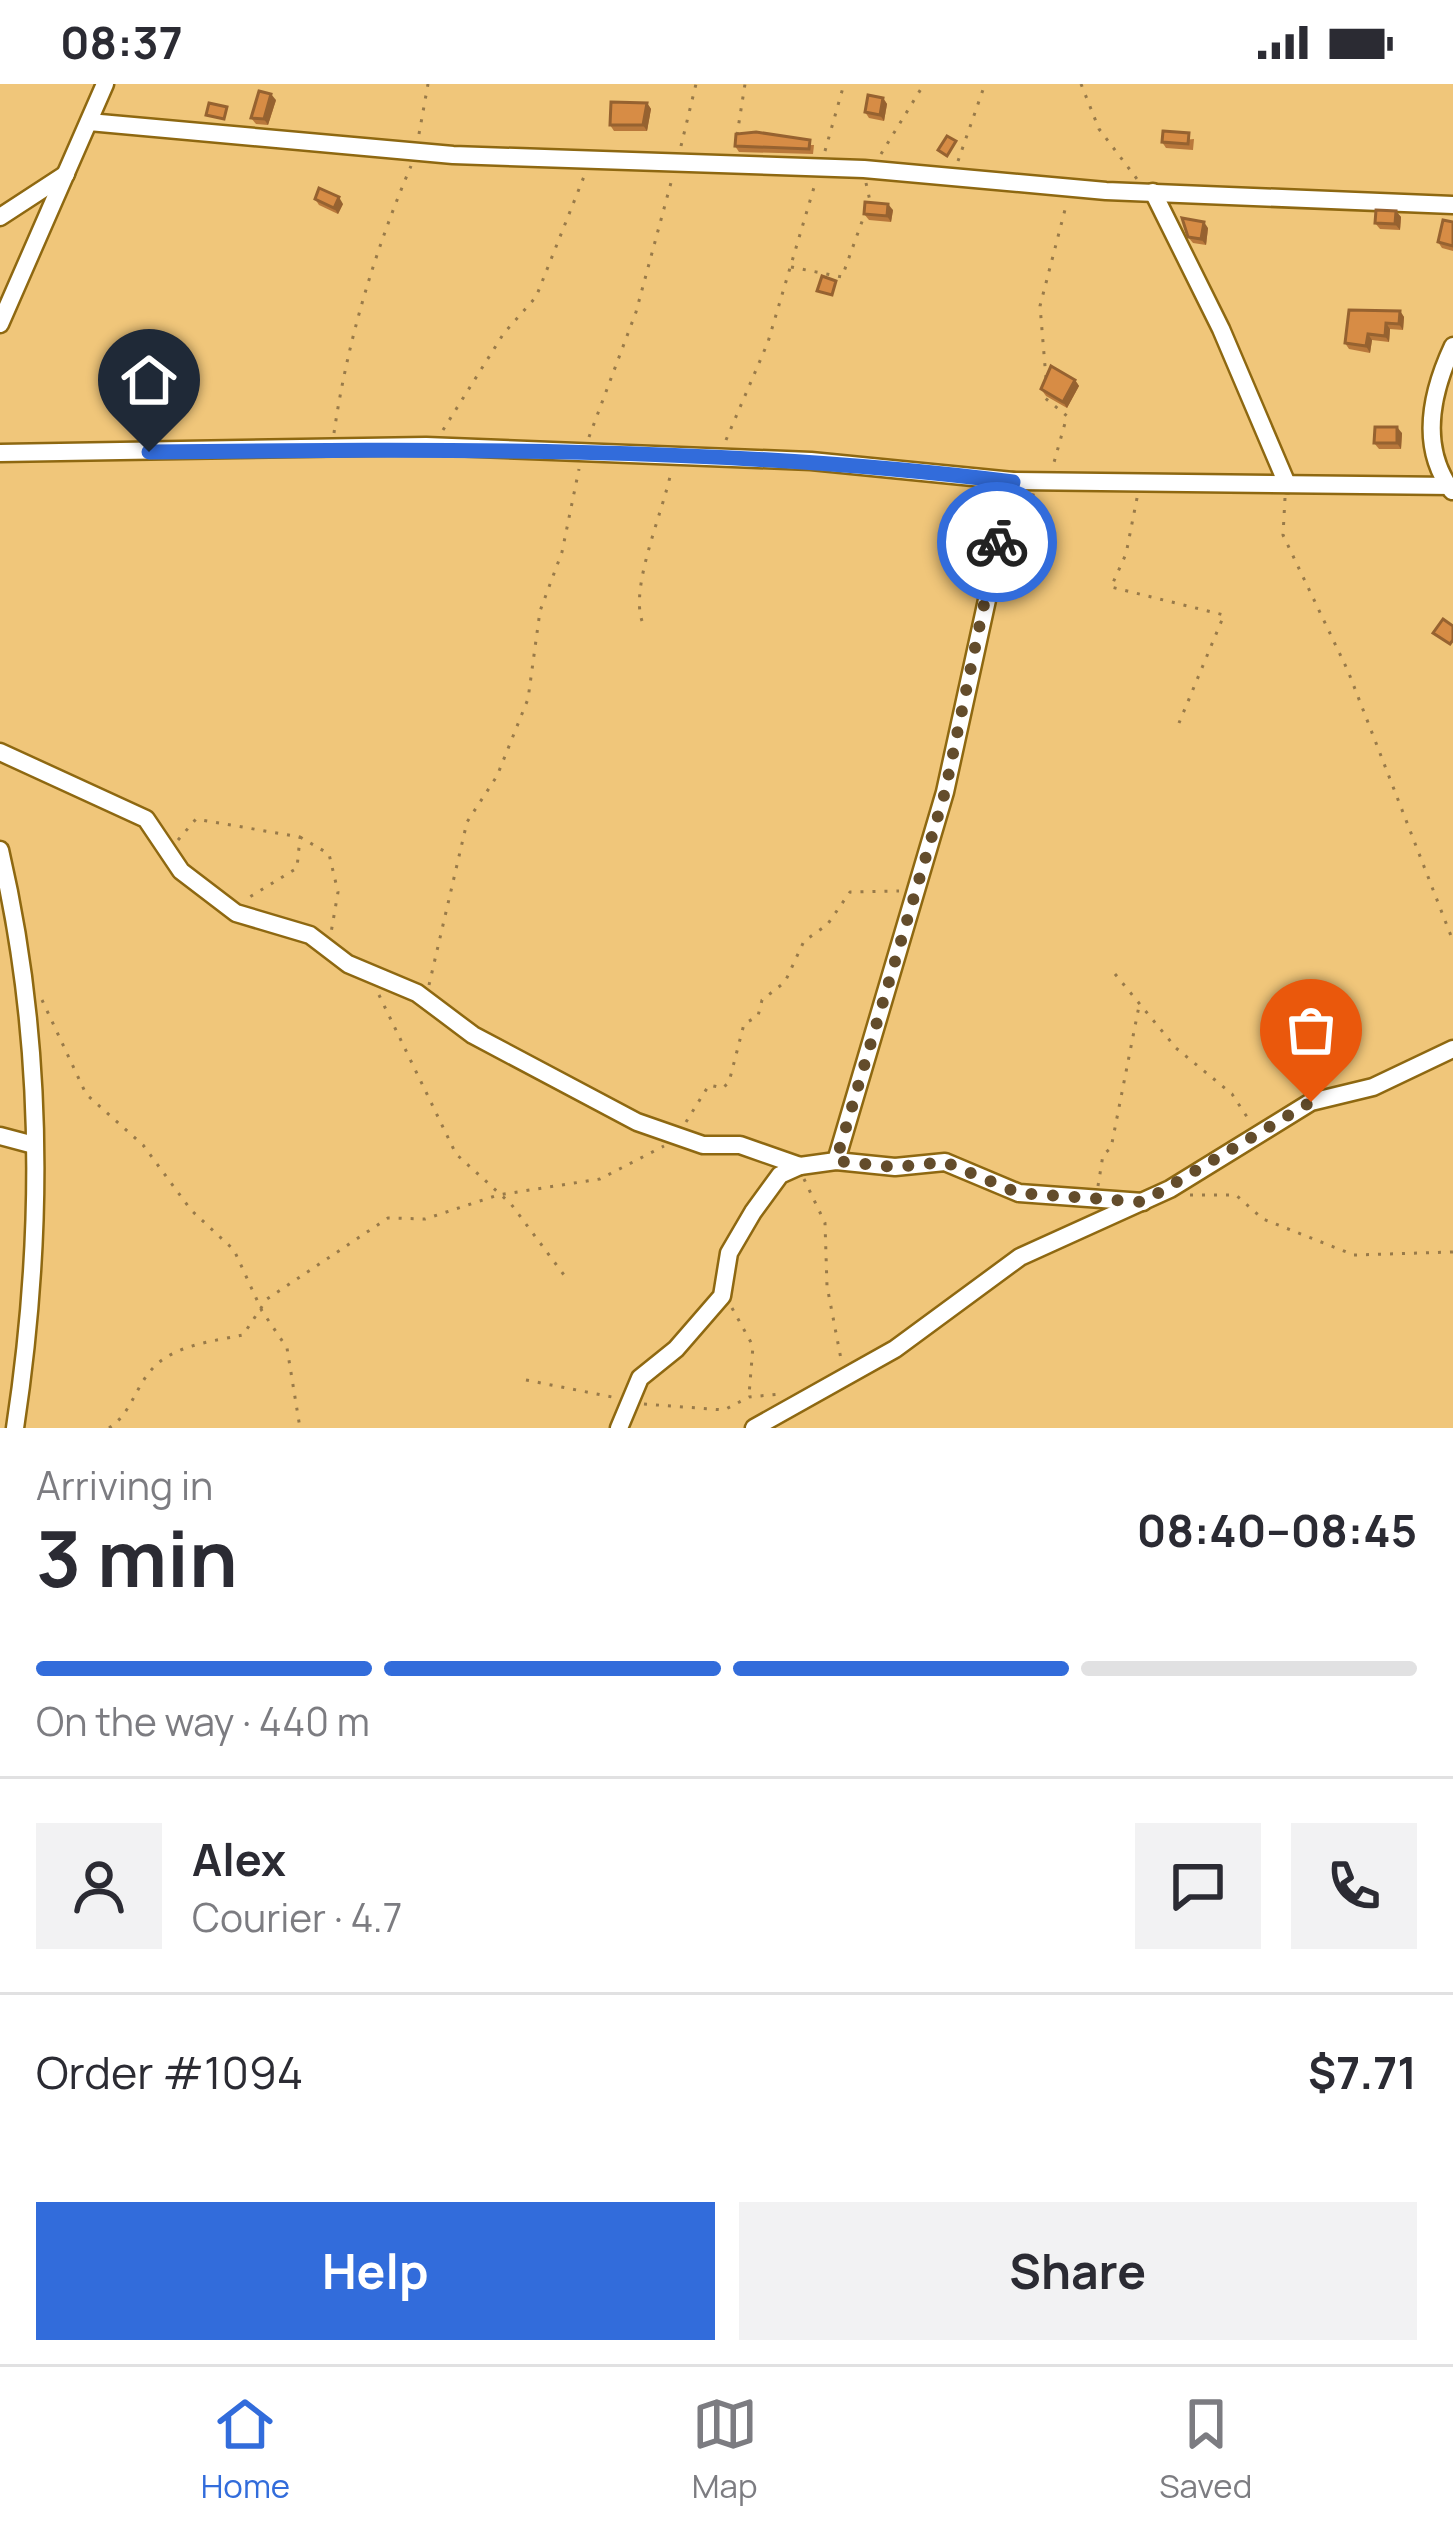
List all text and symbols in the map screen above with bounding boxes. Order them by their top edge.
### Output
text: 08:37 [60,11,183,73]
pin [98,329,200,452]
icon: home [116,347,182,413]
courier [937,482,1057,602]
icon: bike [964,509,1030,575]
pin [1260,979,1362,1102]
icon: bag [1278,997,1344,1063]
text: Arriving in [36,1458,213,1512]
text: 08:40–08:45 [1137,1499,1417,1561]
text: 3 min [36,1504,238,1610]
text: On the way · 440 m [36,1694,370,1748]
button: person [36,1823,162,1949]
button: chat [1135,1823,1261,1949]
button: phone [1291,1823,1417,1949]
text: Alex [192,1828,286,1890]
text: Courier · 4.7 [192,1890,402,1944]
text: Order #1094 [36,2041,303,2103]
text: $7.71 [1308,2041,1417,2103]
button: Help [36,2202,715,2340]
button: Share [739,2202,1417,2340]
tab: Home [201,2391,290,2508]
tab: Map [692,2391,758,2508]
tab: Saved [1159,2391,1252,2508]

